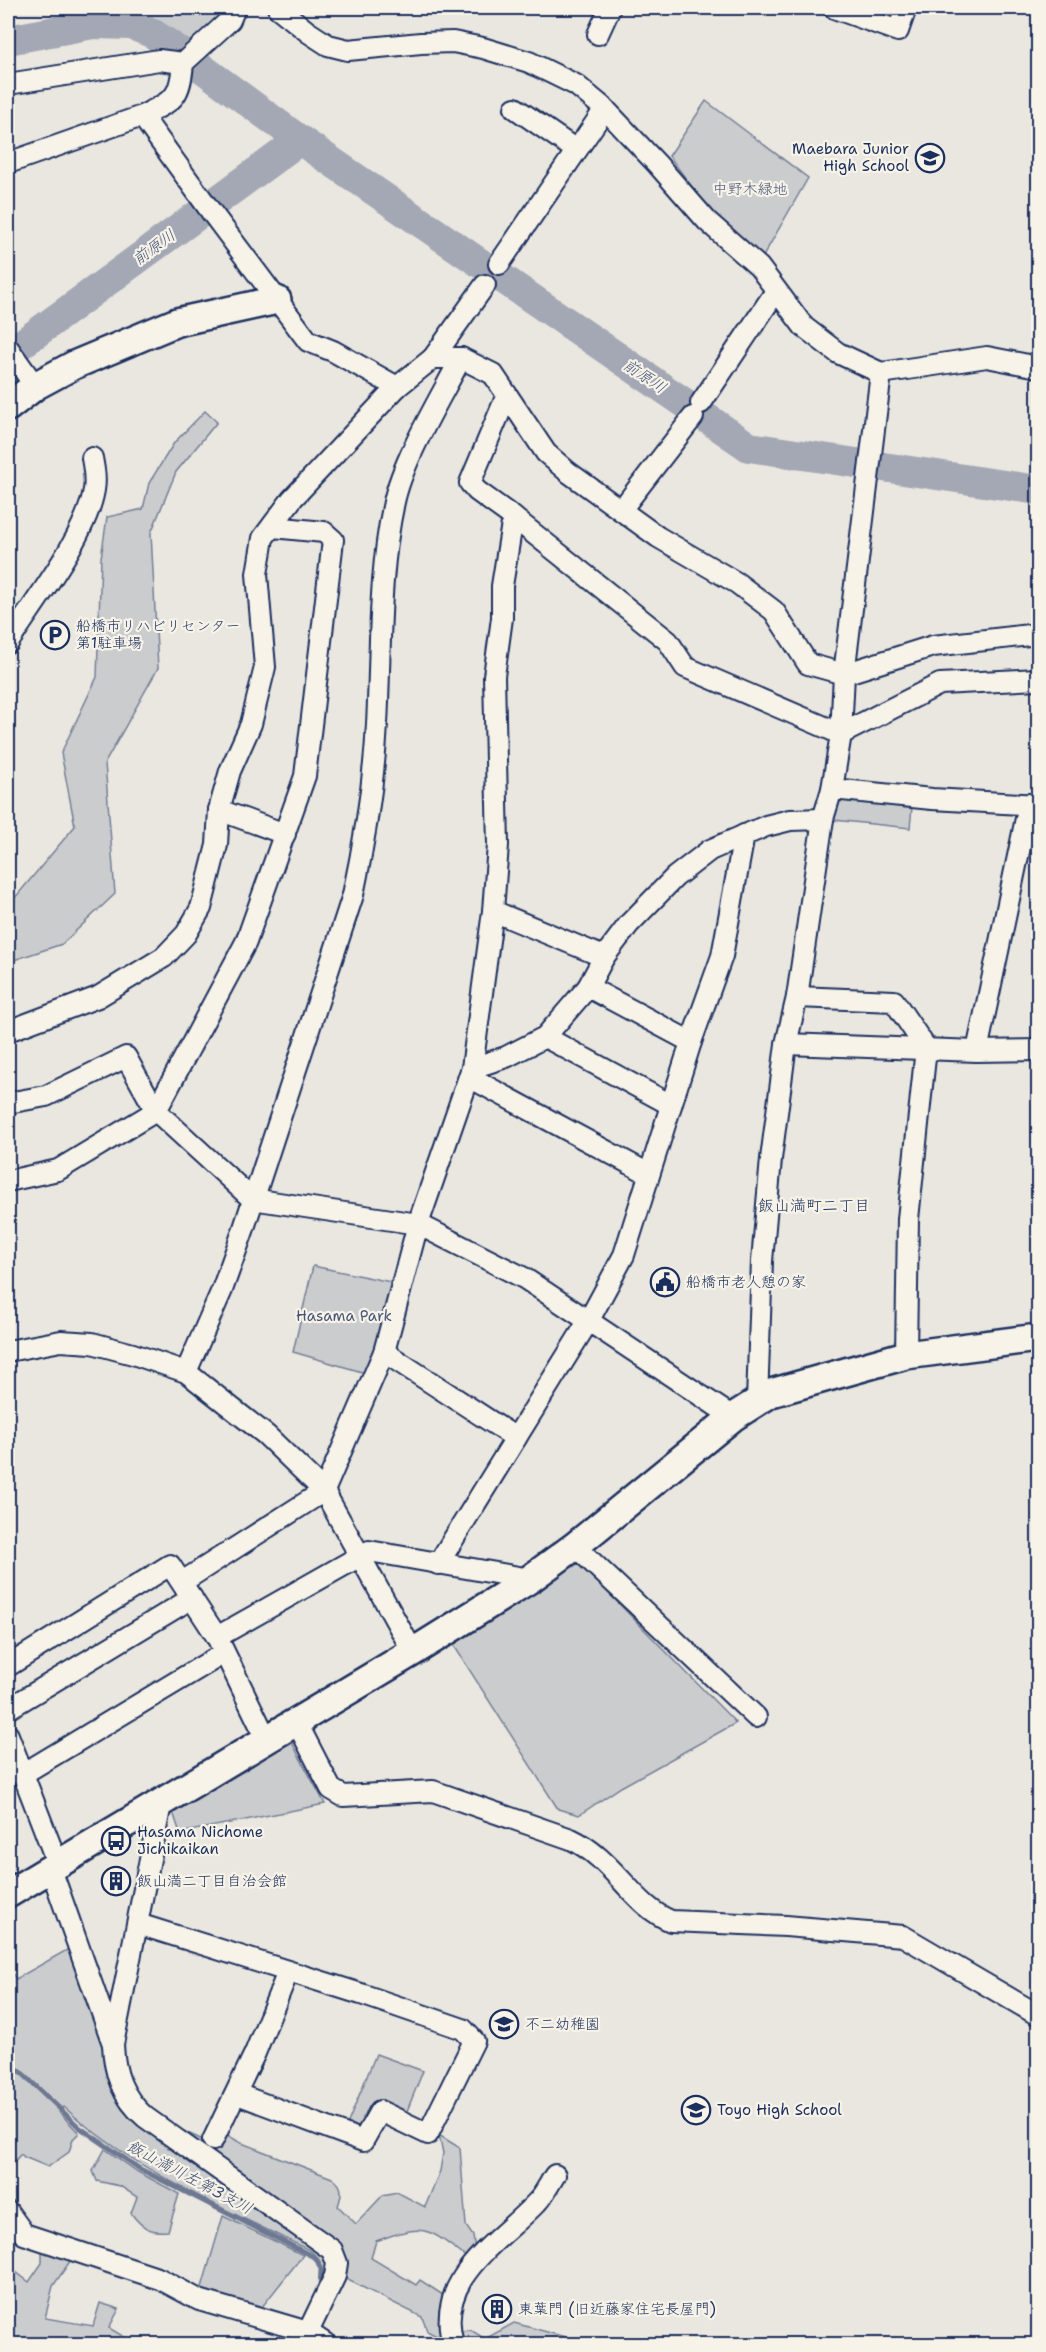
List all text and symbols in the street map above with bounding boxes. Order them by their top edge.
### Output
place label: Maebara Junior High School [792,139,909,176]
school or university icon: Maebara Junior High School [914,142,946,174]
park label: 中野木緑地 [712,179,788,199]
water label: 前原川 [128,224,180,270]
water label: 前原川 [619,354,671,398]
place label: 船橋市リハビリセンター 第1駐車場 [76,616,240,653]
parking icon: 船橋市リハビリセンター 第1駐車場 [39,619,71,651]
district label: 飯山満町二丁目 [758,1195,870,1216]
public building icon: 船橋市老人憩の家 [649,1266,681,1298]
place label: 船橋市老人憩の家 [686,1272,806,1292]
park label: Hasama Park [296,1306,392,1326]
place label: Hasama Nichome Jichikaikan [137,1822,263,1859]
bus stop icon: Hasama Nichome Jichikaikan [100,1825,132,1857]
building icon: 飯山満二丁目自治会館 [100,1865,132,1897]
place label: 飯山満二丁目自治会館 [137,1871,287,1891]
school or university icon: 不二幼稚園 [488,2008,520,2040]
place label: 不二幼稚園 [525,2014,600,2034]
school or university icon: Toyo High School [680,2094,712,2126]
place label: Toyo High School [717,2100,842,2120]
water label: 飯山満川左第3支川 [124,2135,256,2219]
building icon: 東葉門 (旧近藤家住宅長屋門) [481,2293,513,2325]
place label: 東葉門 (旧近藤家住宅長屋門) [518,2299,716,2319]

